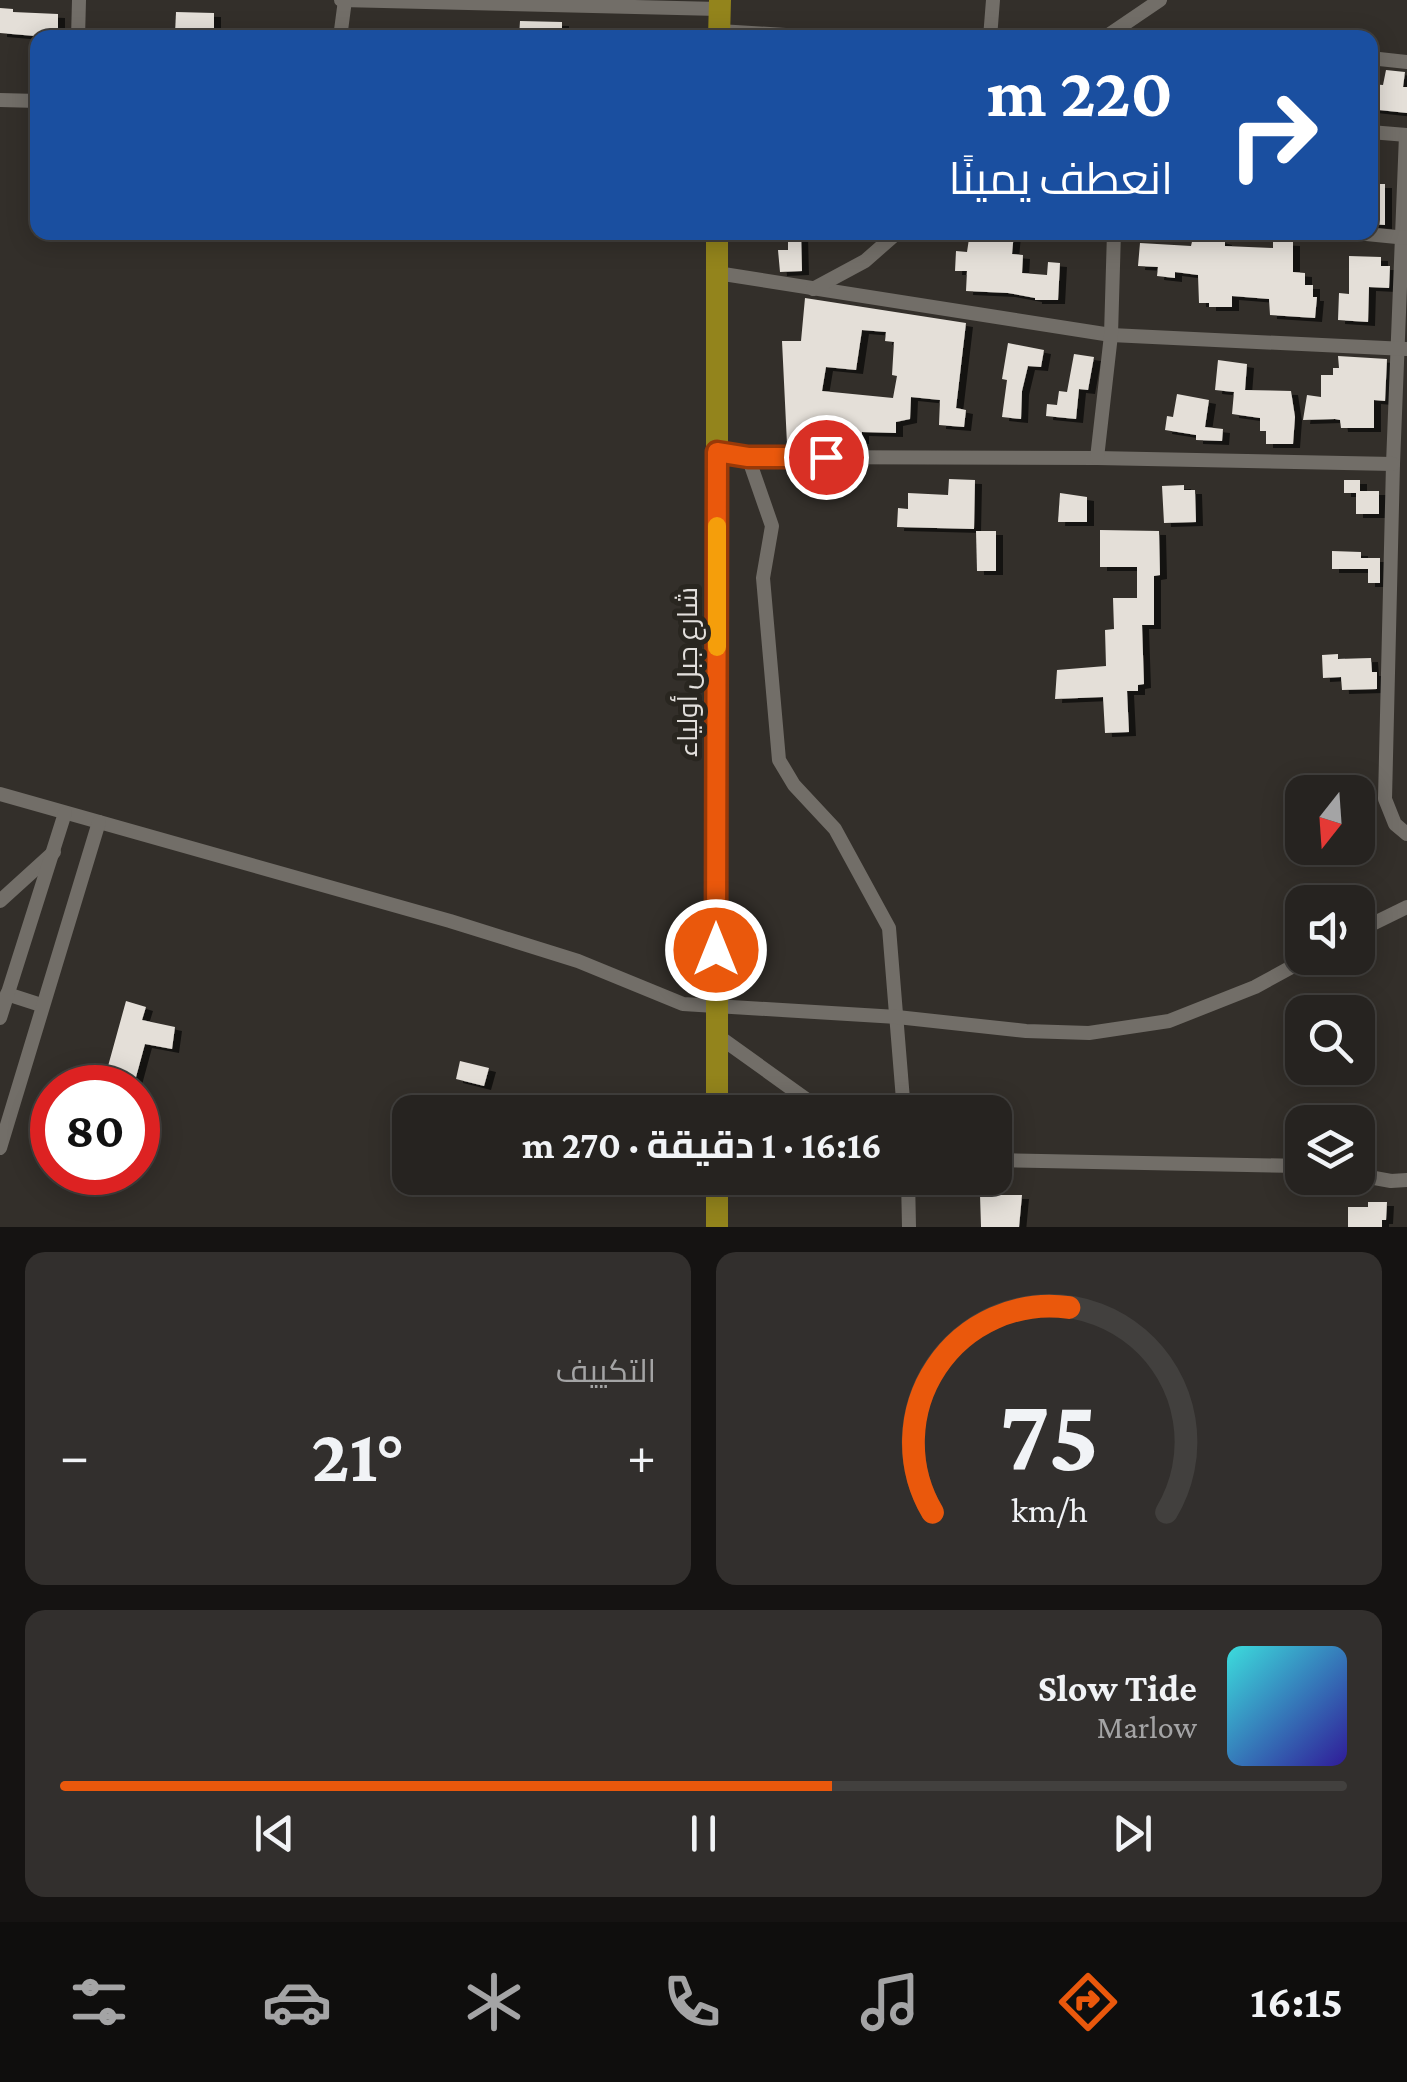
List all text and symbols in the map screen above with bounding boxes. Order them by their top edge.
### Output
text: 220 m [987,53,1173,131]
icon: right [1208,70,1338,200]
text: انعطف يمينًا [949,154,1173,204]
pin [784,415,869,500]
icon: arrive [799,430,854,485]
street label: شارع جبل أولياء [670,587,706,757]
north arrow [1285,775,1375,865]
map controls [1285,775,1375,1195]
button: sound [1285,885,1375,975]
position arrow [664,898,768,1002]
button: search [1285,995,1375,1085]
speed limit sign: 80 [30,1065,160,1195]
button: layers [1285,1105,1375,1195]
text: 16:16 · 1 دقيقة · 270 m [522,1124,882,1166]
text: التكييف [556,1353,656,1389]
text: 75 [999,1377,1099,1492]
text: 21° [311,1414,405,1497]
text: − [60,1425,89,1486]
text: + [627,1425,656,1486]
text: km/h [1010,1490,1088,1530]
text: Slow Tide [1038,1667,1197,1709]
text: Marlow [1097,1709,1197,1745]
icon: previous [247,1806,302,1861]
icon: pause [676,1806,731,1861]
icon: next [1105,1806,1160,1861]
icon: filters [64,1967,134,2037]
icon: car [262,1967,332,2037]
icon: climate [459,1967,529,2037]
icon: phone [657,1967,727,2037]
icon: music [855,1967,925,2037]
icon: directions [1053,1967,1123,2037]
text: 16:15 [1250,1977,1343,2027]

